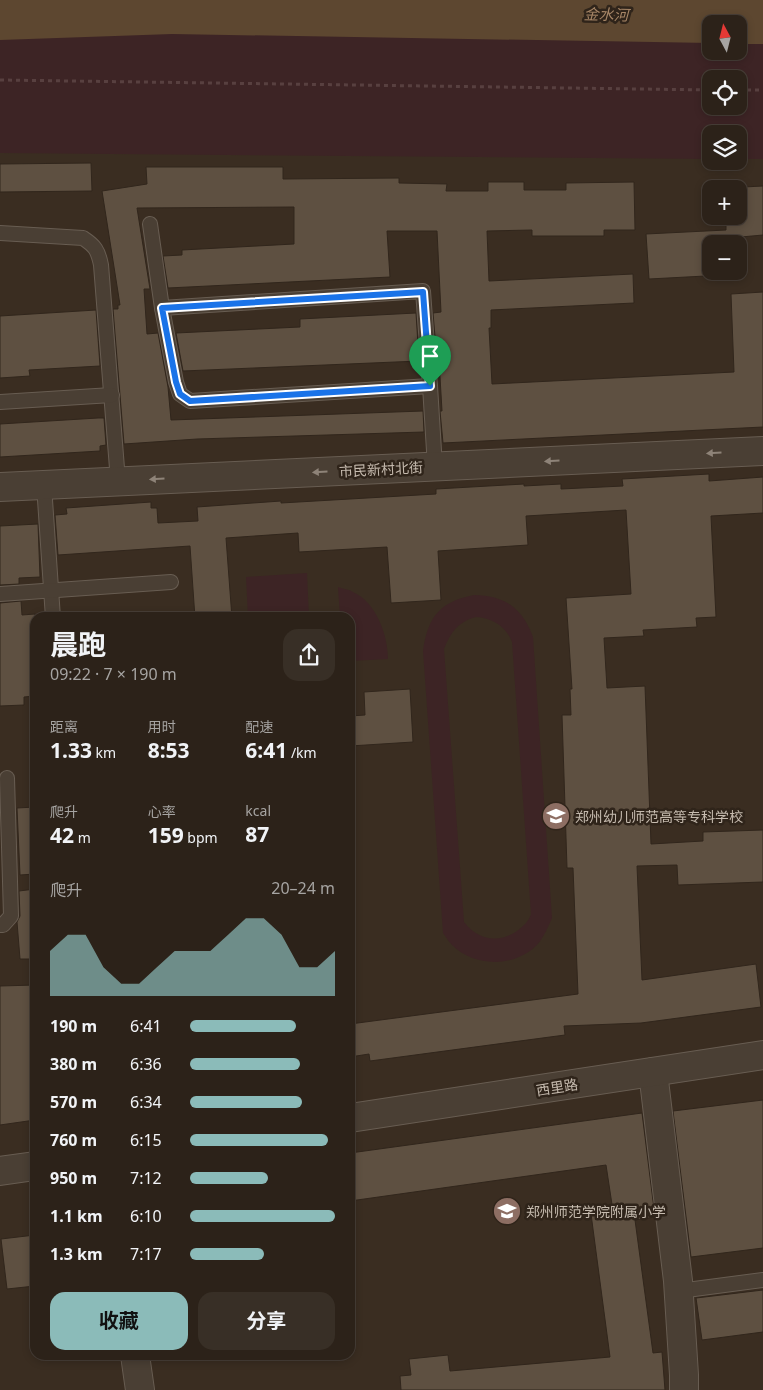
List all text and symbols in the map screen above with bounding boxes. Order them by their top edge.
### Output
water label: 金水河 [583,4,632,24]
north arrow [702,15,748,60]
map controls [702,15,747,280]
button: locate [702,70,747,115]
button: layers [702,125,747,170]
button: + [702,180,747,225]
button: − [702,235,747,280]
pin [409,335,451,386]
icon: arrive [416,342,444,370]
one-way arrow [706,450,722,458]
street label: 市民新村北街 [339,457,423,481]
one-way arrow [544,457,560,465]
one-way arrow [311,468,327,476]
one-way arrow [149,476,165,484]
text: 晨跑 [50,625,106,663]
button: share [283,629,335,681]
text: 09:22 · 7 × 190 m [50,663,177,685]
text: 距离 [50,717,78,736]
text: 用时 [148,717,176,736]
text: 配速 [245,717,273,736]
text: 1.33 [50,736,92,764]
text: 8:53 [148,736,190,764]
text: 6:41 [245,736,287,764]
text: km [92,743,116,762]
text: /km [287,743,317,762]
text: kcal [245,801,271,820]
school or university icon: 郑州幼儿师范高等专科学校 [541,801,571,831]
text: 爬升 [50,802,78,821]
text: 心率 [148,802,176,821]
place label: 郑州幼儿师范高等专科学校 [575,807,743,826]
text: 87 [245,820,269,848]
text: 42 [50,821,74,849]
text: 159 [148,821,184,849]
text: m [74,828,91,847]
text: bpm [184,828,218,847]
text: 20–24 m [271,877,335,899]
text: 爬升 [50,879,82,901]
text: 190 m [50,1015,97,1037]
text: 6:41 [130,1015,162,1037]
text: 380 m [50,1053,97,1075]
text: 6:36 [130,1053,162,1075]
street label: 西里路 [535,1074,579,1100]
text: 570 m [50,1091,97,1113]
text: 6:34 [130,1091,162,1113]
text: 760 m [50,1129,97,1151]
text: 6:15 [130,1129,162,1151]
text: 950 m [50,1167,97,1189]
text: 7:12 [130,1167,162,1189]
school or university icon: 郑州师范学院附属小学 [492,1196,522,1226]
place label: 郑州师范学院附属小学 [526,1202,666,1221]
text: 1.1 km [50,1205,102,1227]
text: 6:10 [130,1205,162,1227]
text: 1.3 km [50,1243,102,1265]
text: 7:17 [130,1243,162,1265]
button: 收藏 [50,1292,188,1350]
button: 分享 [198,1292,335,1350]

